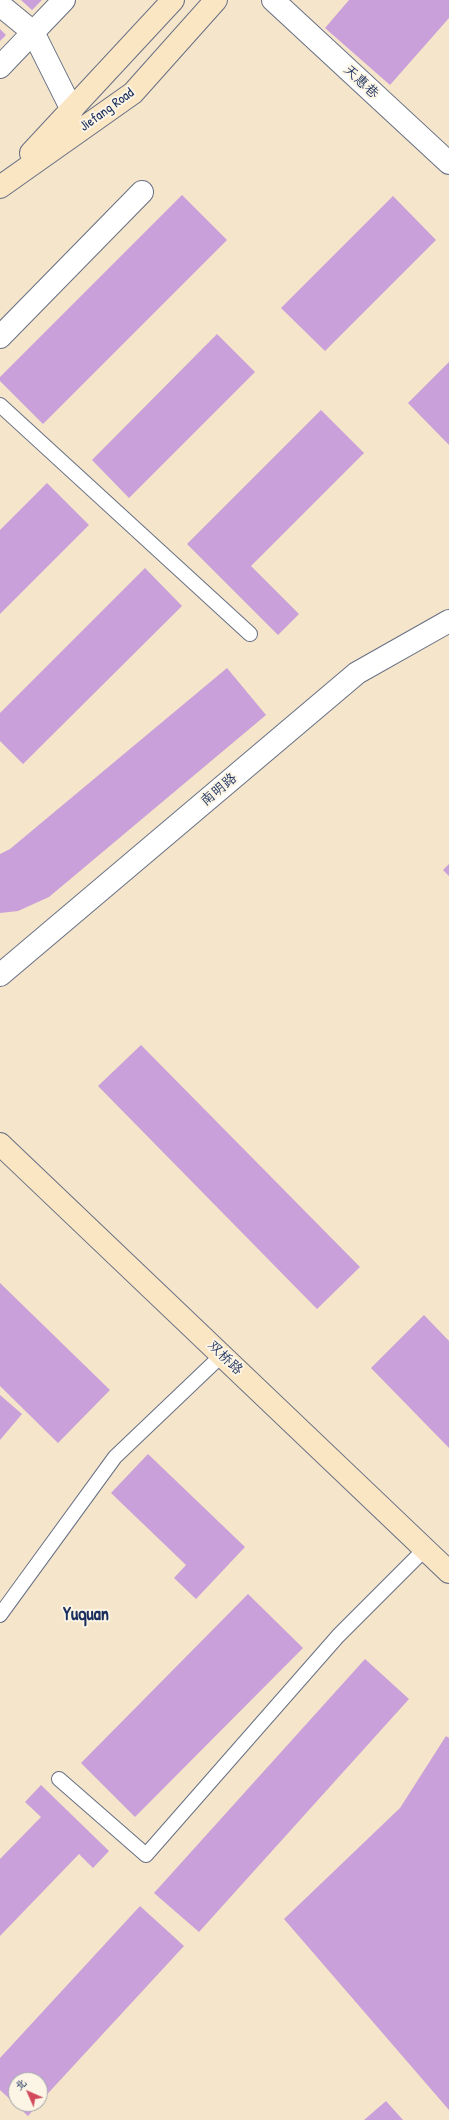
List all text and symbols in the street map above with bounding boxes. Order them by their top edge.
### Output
street label: 天惠巷 [340,62,382,102]
street label: Jiefang Road [77,85,137,135]
street label: 南明路 [198,770,240,810]
street label: 双桥路 [204,1337,246,1379]
district label: Yuquan [63,1604,109,1626]
north arrow [8,2072,48,2112]
text: 北 [11,2075,29,2093]

